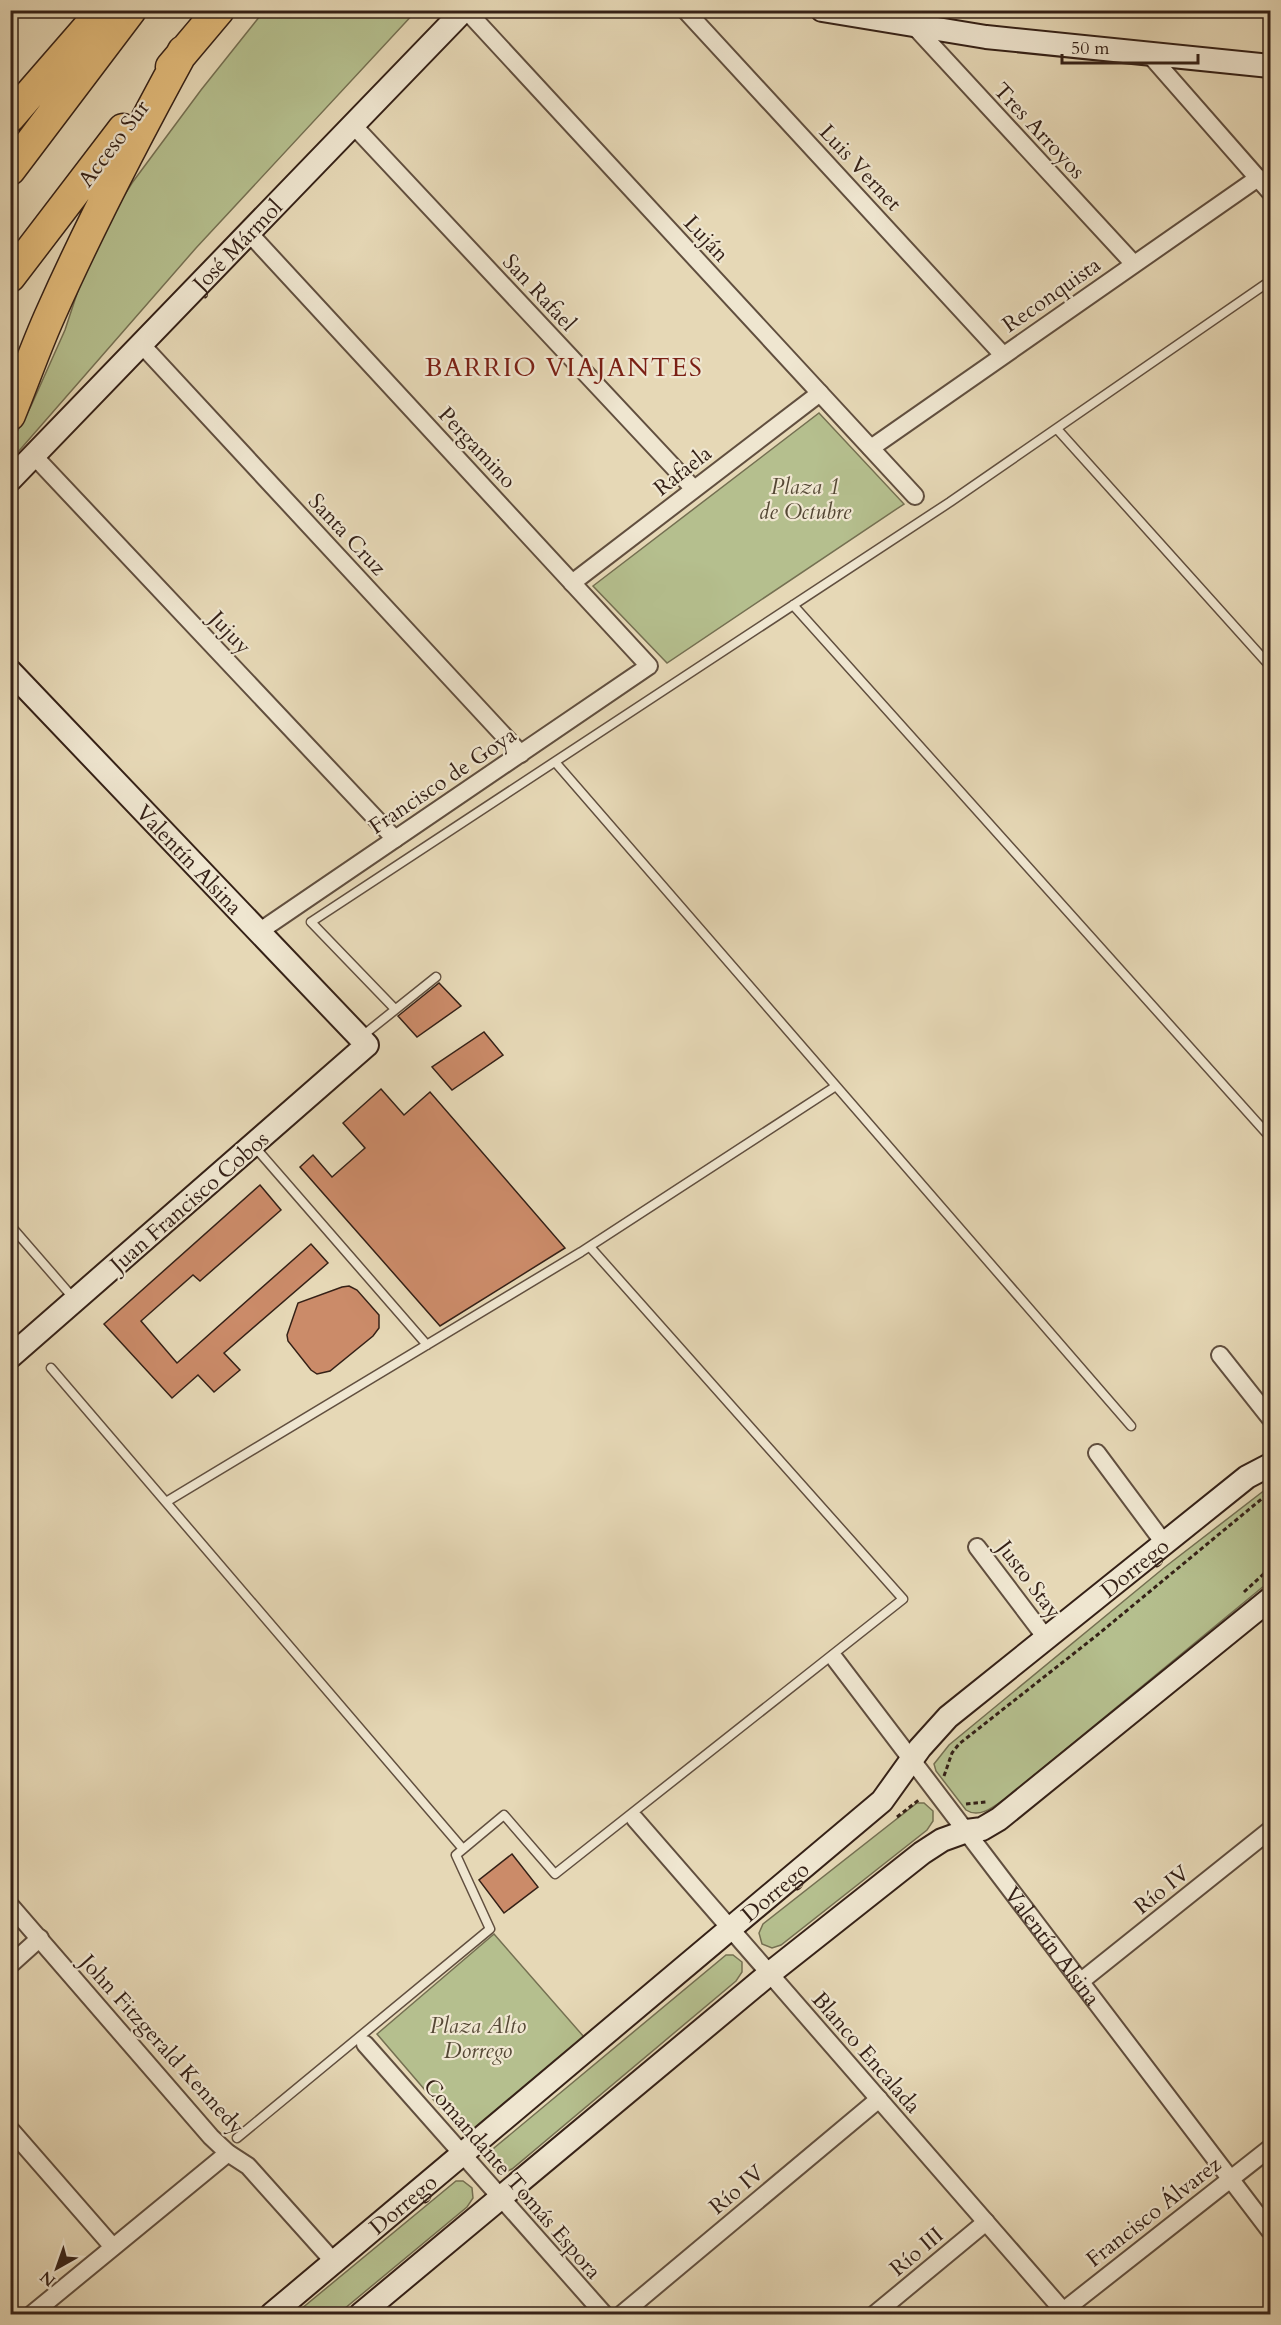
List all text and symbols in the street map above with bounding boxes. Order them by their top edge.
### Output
scale bar [1062,27,1198,65]
text: 50 m [1071,36,1110,61]
street label: Tres Arroyos [987,76,1092,185]
street label: Acceso Sur [71,93,157,193]
street label: Luis Vernet [812,118,908,218]
street label: José Mármol [184,193,290,300]
street label: Luján [677,209,736,269]
street label: San Rafael [496,248,583,338]
street label: Reconquista [996,250,1107,340]
district label: BARRIO VIAJANTES [425,350,703,385]
street label: Pergamino [431,400,523,495]
street label: Rafaela [647,438,718,503]
park label: Plaza 1 de Octubre [759,472,852,527]
street label: Santa Cruz [301,487,393,582]
street label: Jujuy [200,602,258,661]
street label: Francisco de Goya [363,720,523,841]
street label: Valentín Alsina [129,798,249,922]
street label: Juan Francisco Cobos [102,1124,275,1281]
street label: Dorrego [1094,1531,1176,1605]
street label: Justo Stay [988,1532,1069,1625]
street label: Dorrego [735,1855,816,1929]
street label: Río IV [1128,1858,1196,1921]
street label: Valentín Alsina [997,1880,1107,2012]
street label: John Fitzgerald Kennedy [71,1946,252,2142]
street label: Blanco Encalada [805,1985,928,2120]
park label: Plaza Alto Dorrego [430,2011,526,2066]
street label: Comandante Tomás Espora [416,2072,608,2286]
street label: Francisco Álvarez [1080,2149,1227,2274]
street label: Río IV [703,2158,771,2221]
street label: Dorrego [363,2167,444,2242]
street label: Río III [883,2220,950,2283]
north arrow [27,2238,87,2298]
text: N [36,2266,60,2292]

